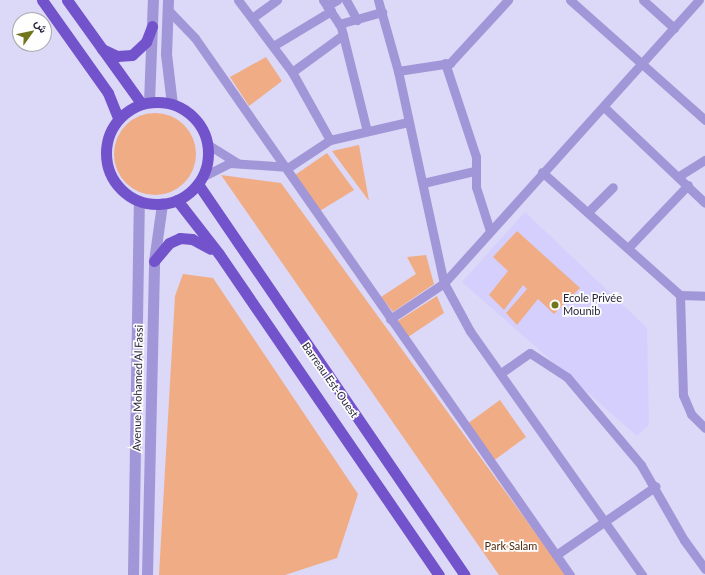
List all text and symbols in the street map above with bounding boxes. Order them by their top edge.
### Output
north arrow [12,12,52,52]
text: ش [33,17,51,35]
place label: Ecole Privée Mounib [563,292,622,318]
marker: Ecole Privée Mounib [550,300,560,310]
street label: Avenue Mohamed Al Fassi [130,324,146,452]
street label: Barreau Est-Ouest [299,340,361,420]
park label: Park Salam [485,539,537,553]

